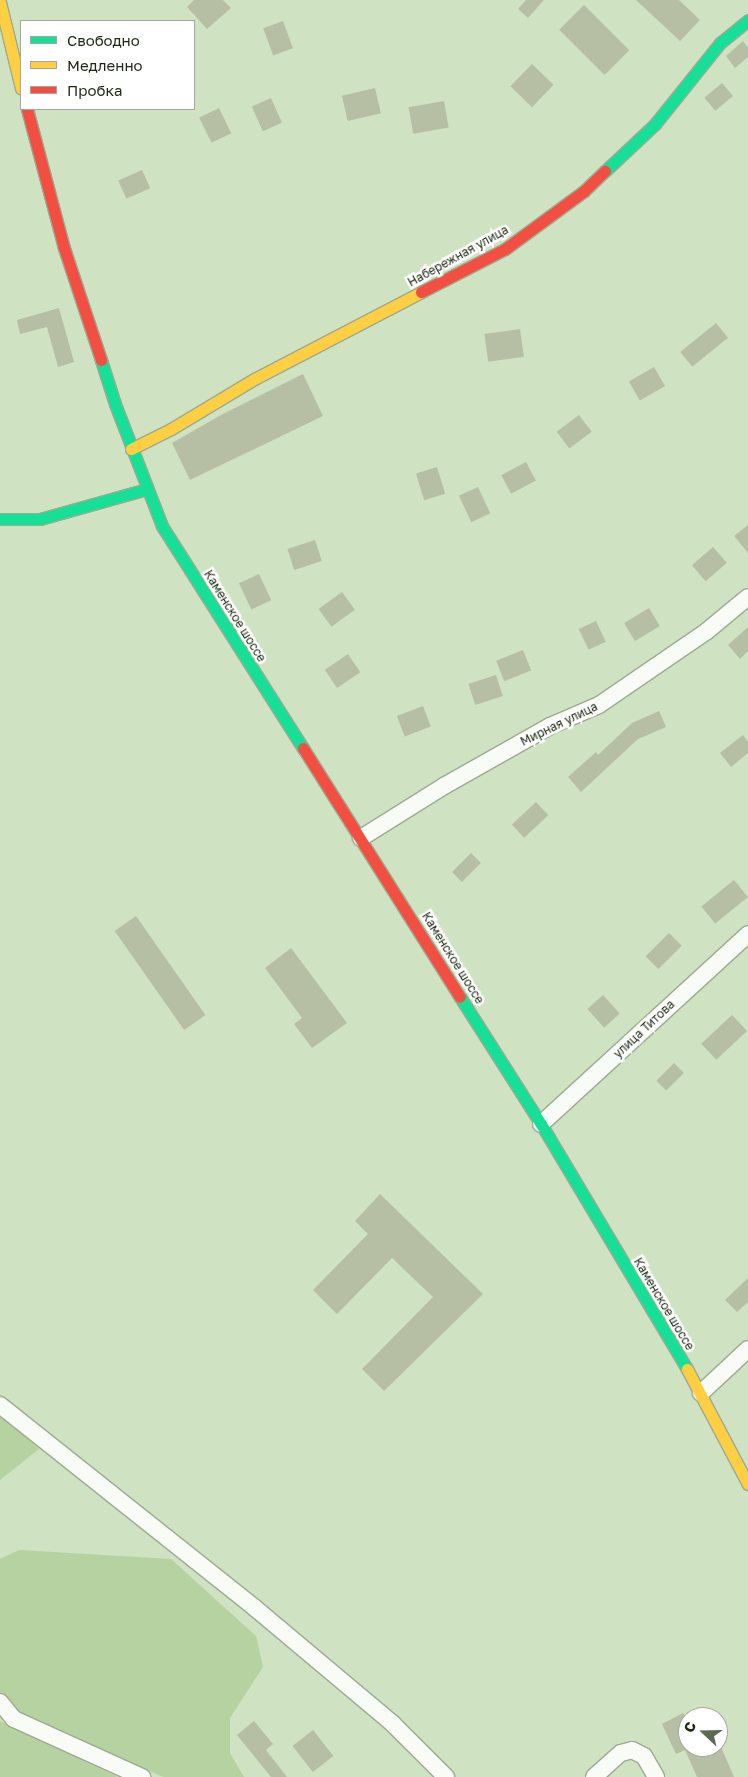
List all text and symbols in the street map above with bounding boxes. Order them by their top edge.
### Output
legend [20,20,195,110]
text: Свободно [67,31,140,49]
text: Медленно [67,56,143,74]
text: Пробка [67,81,122,99]
street label: Набережная улица [405,222,511,290]
street label: Каменское шоссе [201,568,269,664]
street label: Мирная улица [518,699,600,749]
street label: Каменское шоссе [419,910,487,1006]
street label: улица Титова [610,997,678,1061]
street label: Каменское шоссе [631,1255,697,1353]
north arrow [678,1707,728,1757]
text: С [680,1719,699,1735]

